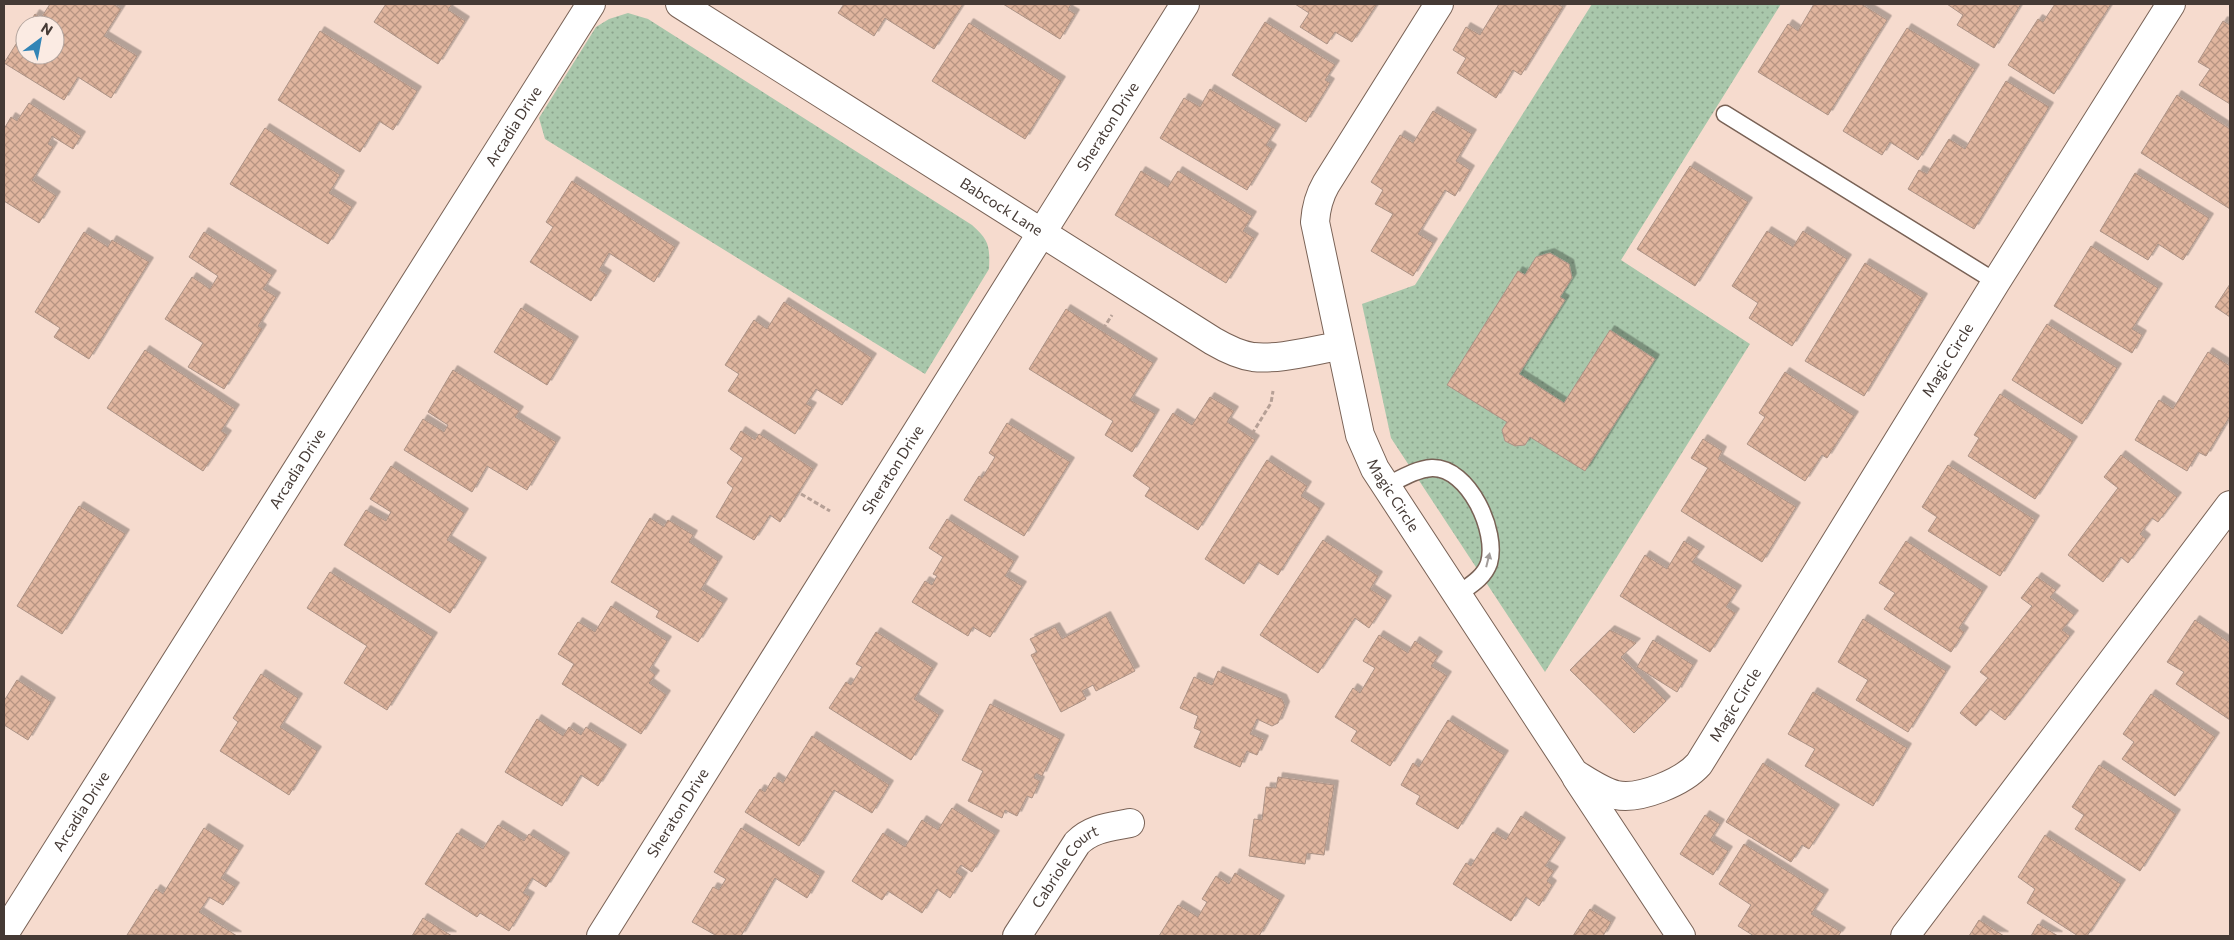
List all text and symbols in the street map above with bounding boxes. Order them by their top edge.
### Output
north arrow [15,15,65,65]
text: N [38,19,56,39]
street label: Sheraton Drive [1073,78,1142,174]
street label: Arcadia Drive [481,83,545,169]
street label: Babcock Lane [957,173,1046,239]
street label: Magic Circle [1918,319,1977,400]
street label: Sheraton Drive [858,421,927,517]
street label: Arcadia Drive [265,425,329,512]
street label: Magic Circle [1364,456,1424,535]
one-way arrow [1484,552,1492,568]
street label: Magic Circle [1705,664,1764,745]
street label: Sheraton Drive [642,765,712,861]
street label: Arcadia Drive [49,768,112,854]
street label: Cabriole Court [1028,821,1101,911]

